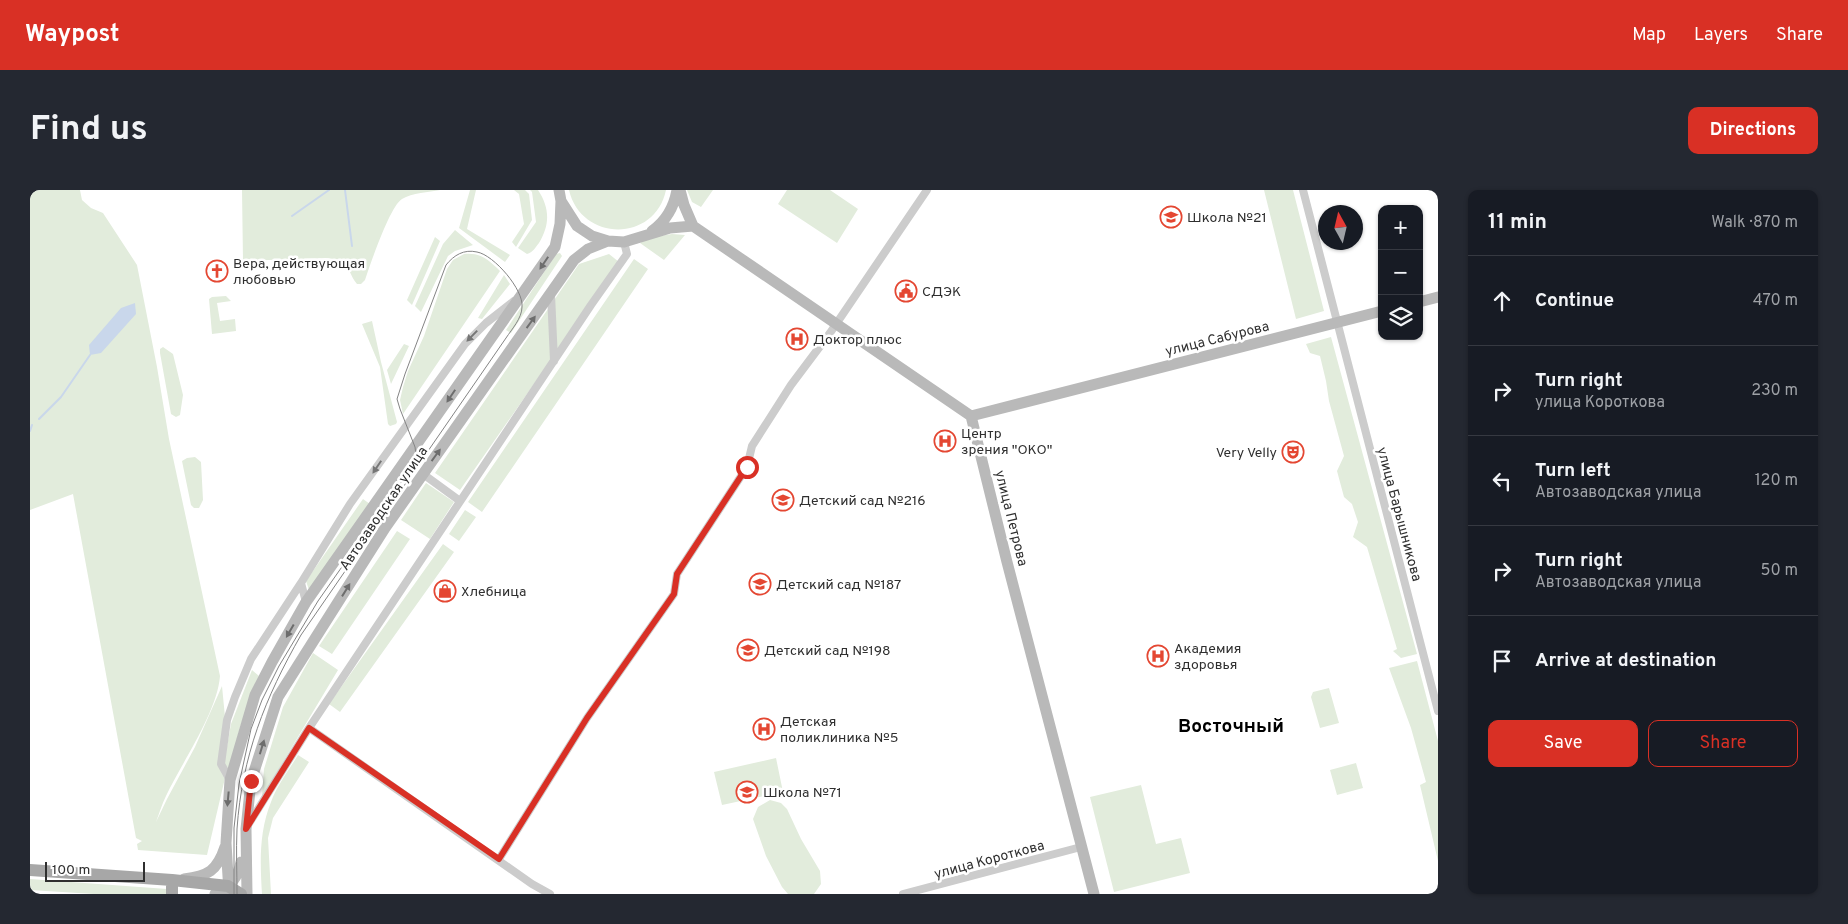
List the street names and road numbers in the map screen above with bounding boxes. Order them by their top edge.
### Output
street label: улица Сабурова [1164,318,1271,361]
street label: Автозаводская улица [336,444,432,574]
street label: улица Барышникова [1372,445,1425,583]
street label: улица Петрова [990,469,1031,568]
street label: улица Короткова [932,838,1046,883]

